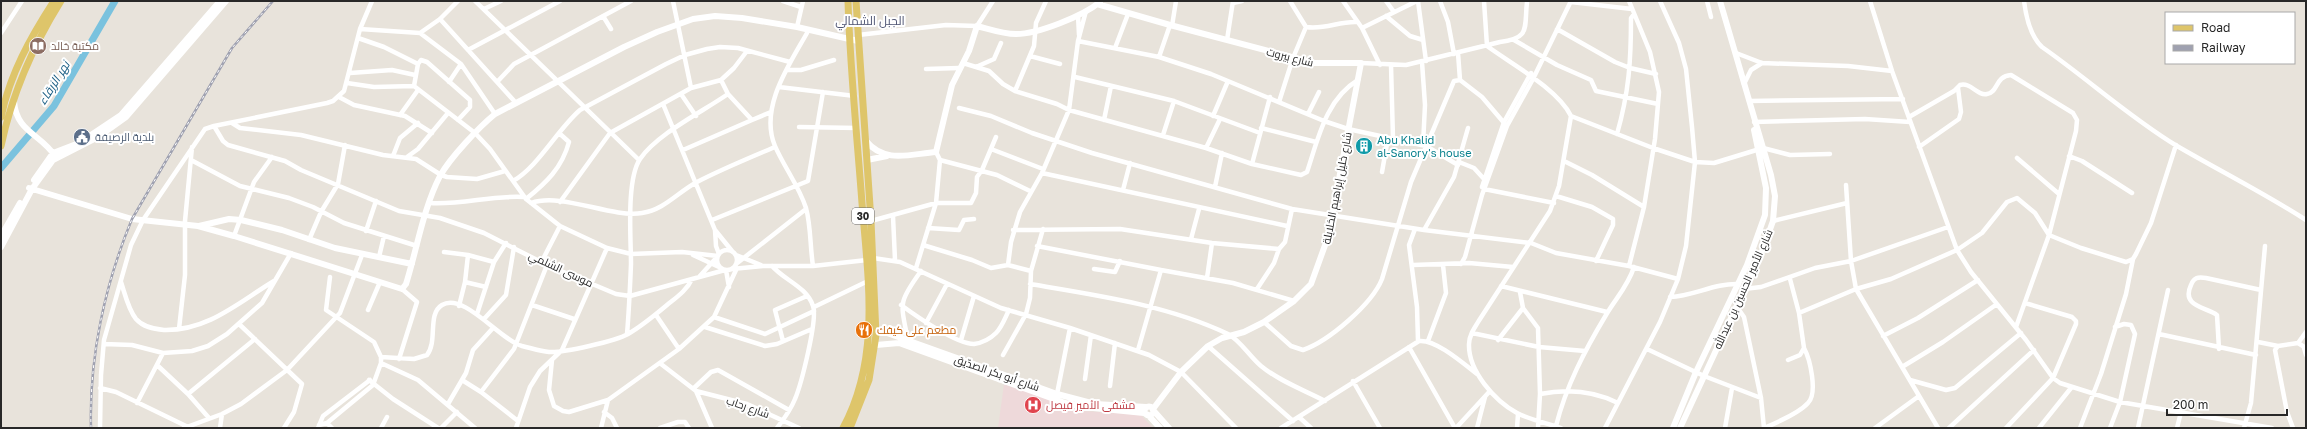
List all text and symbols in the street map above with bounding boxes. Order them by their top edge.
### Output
legend [2165,12,2295,64]
district label: الجبل الشمالي [835,13,905,31]
text: Road [2201,20,2230,35]
library icon: مكتبة خالد [28,36,48,56]
place label: مكتبة خالد [51,39,99,52]
text: Railway [2201,40,2246,55]
street label: شارع بيروت [1265,44,1315,71]
water label: نهر الزرقاء [34,57,74,107]
public building icon: بلدية الرصيفة [72,127,92,147]
place label: بلدية الرصيفة [95,130,154,144]
street label: شارع خليل إبراهيم الخلايلة [1319,131,1356,245]
place label: Abu Khalid al-Sanory's house [1377,133,1472,159]
building icon: Abu Khalid al-Sanory's house [1354,136,1374,156]
road number: 30 [852,208,874,224]
street label: شارع الأمير الحسين بن عبدالله [1709,226,1777,352]
street label: موسى الشلمي [526,248,596,292]
restaurant icon: مطعم على كيفك [854,320,874,340]
place label: مطعم على كيفك [877,323,956,338]
street label: شارع أبو بكر الصدّيق [952,352,1042,395]
scale bar [2167,391,2287,417]
street label: شارع رحاب [724,393,772,422]
hospital icon: مشفى الأمير فيصل [1023,395,1043,415]
text: 200 m [2173,397,2208,412]
place label: مشفى الأمير فيصل [1046,398,1135,412]

